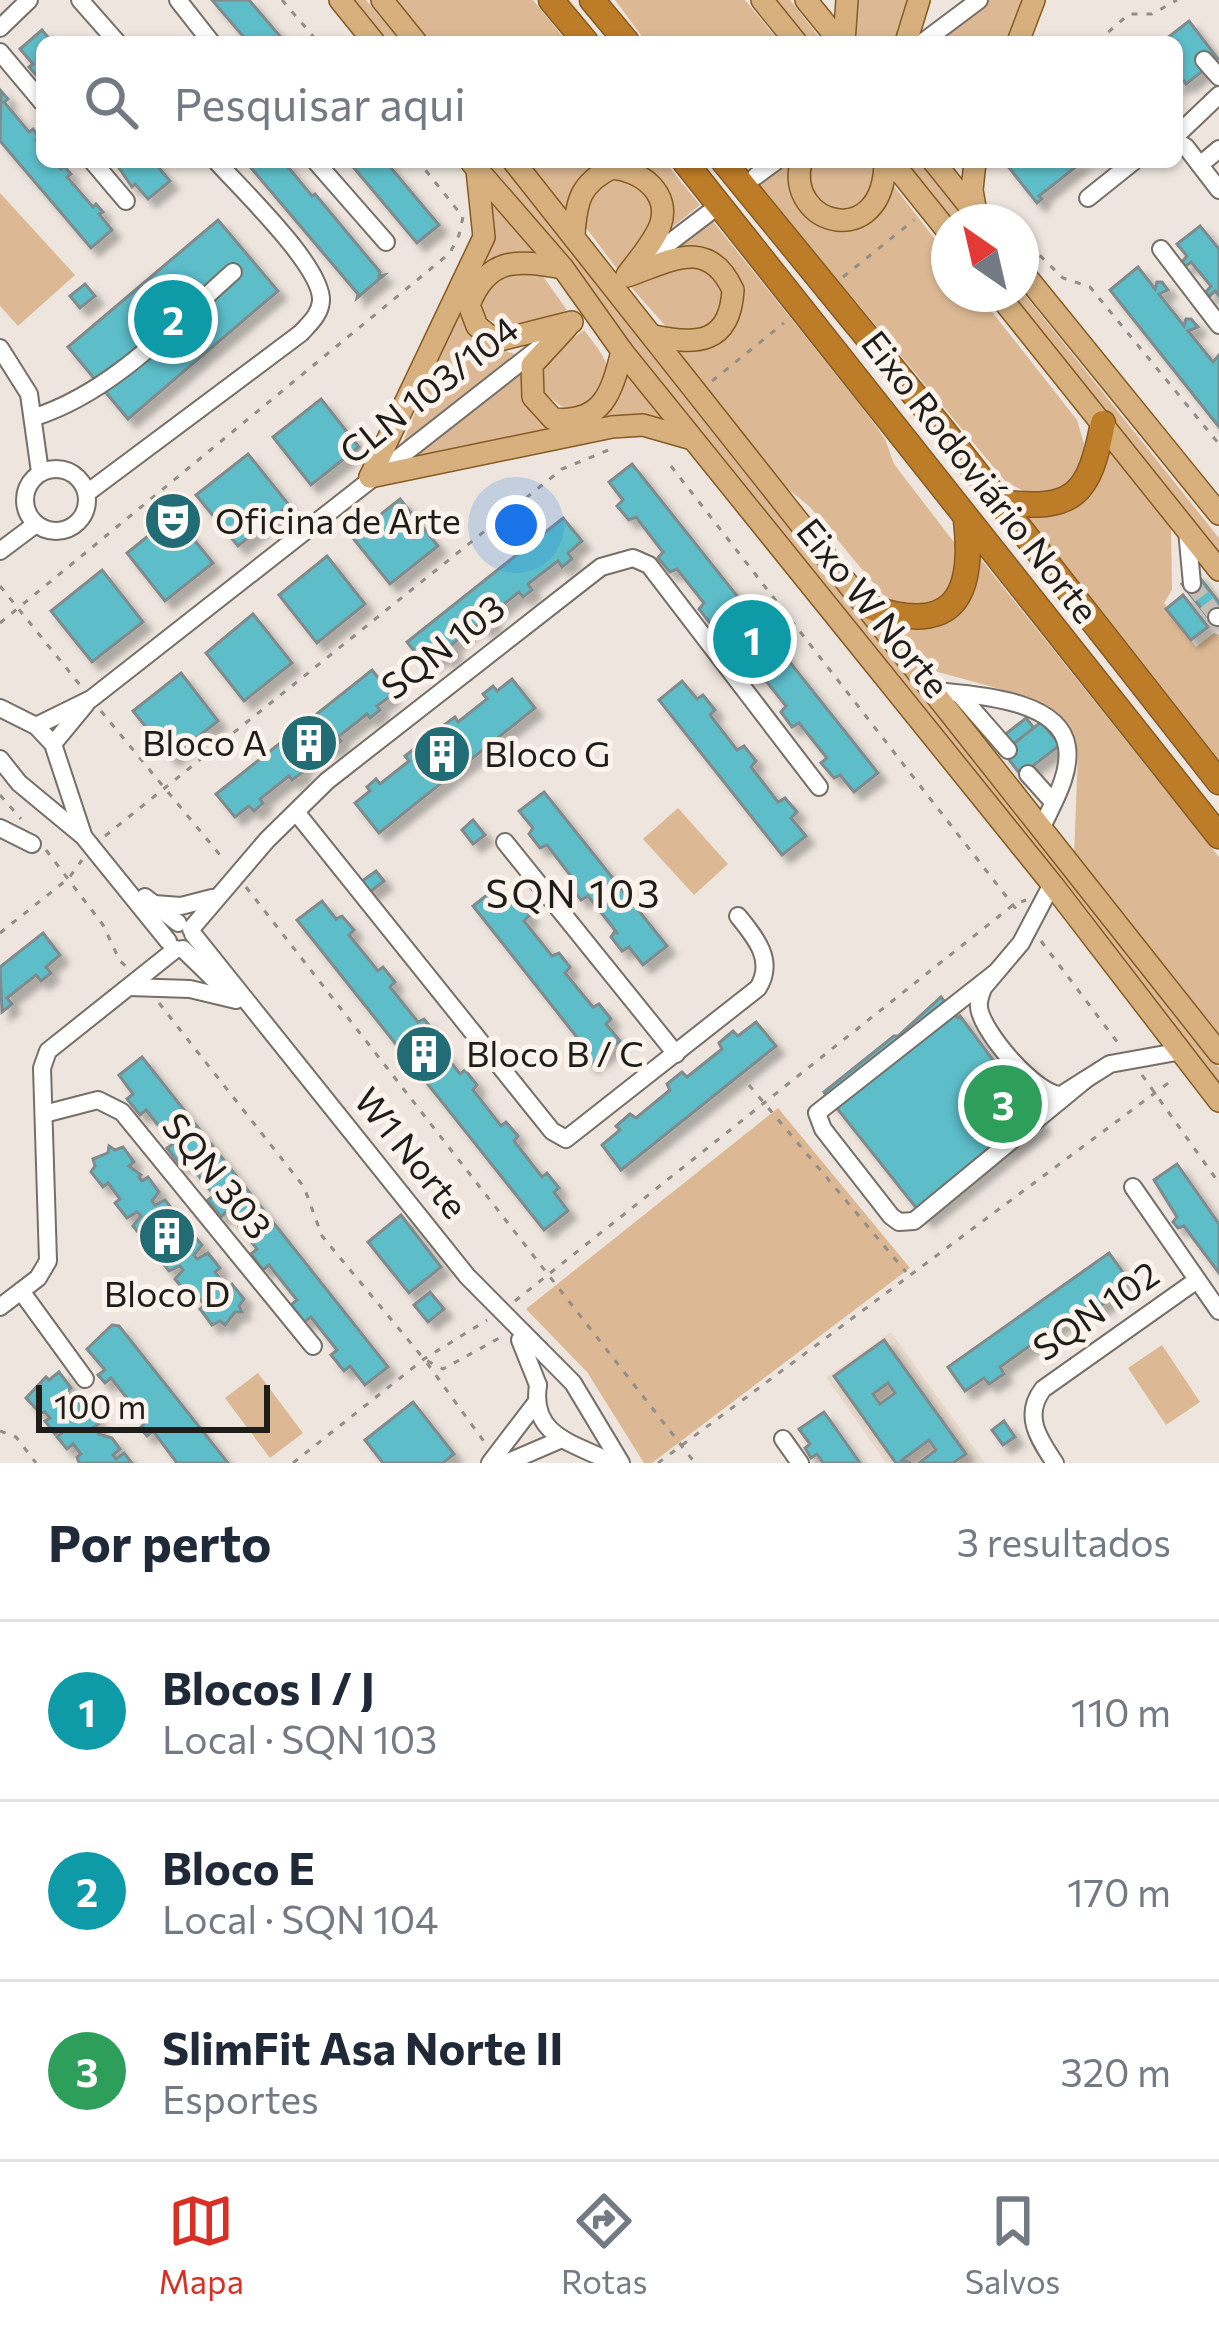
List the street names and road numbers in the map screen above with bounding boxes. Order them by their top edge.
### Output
street label: CLN 103/104 [330,305,526,472]
street label: Eixo Rodoviário Norte [854,321,1109,631]
street label: Eixo W Norte [789,508,960,705]
street label: SQN 103 [372,584,512,707]
street label: W1 Norte [347,1078,479,1226]
street label: SQN 303 [155,1103,283,1246]
street label: SQN 102 [1024,1250,1166,1368]

